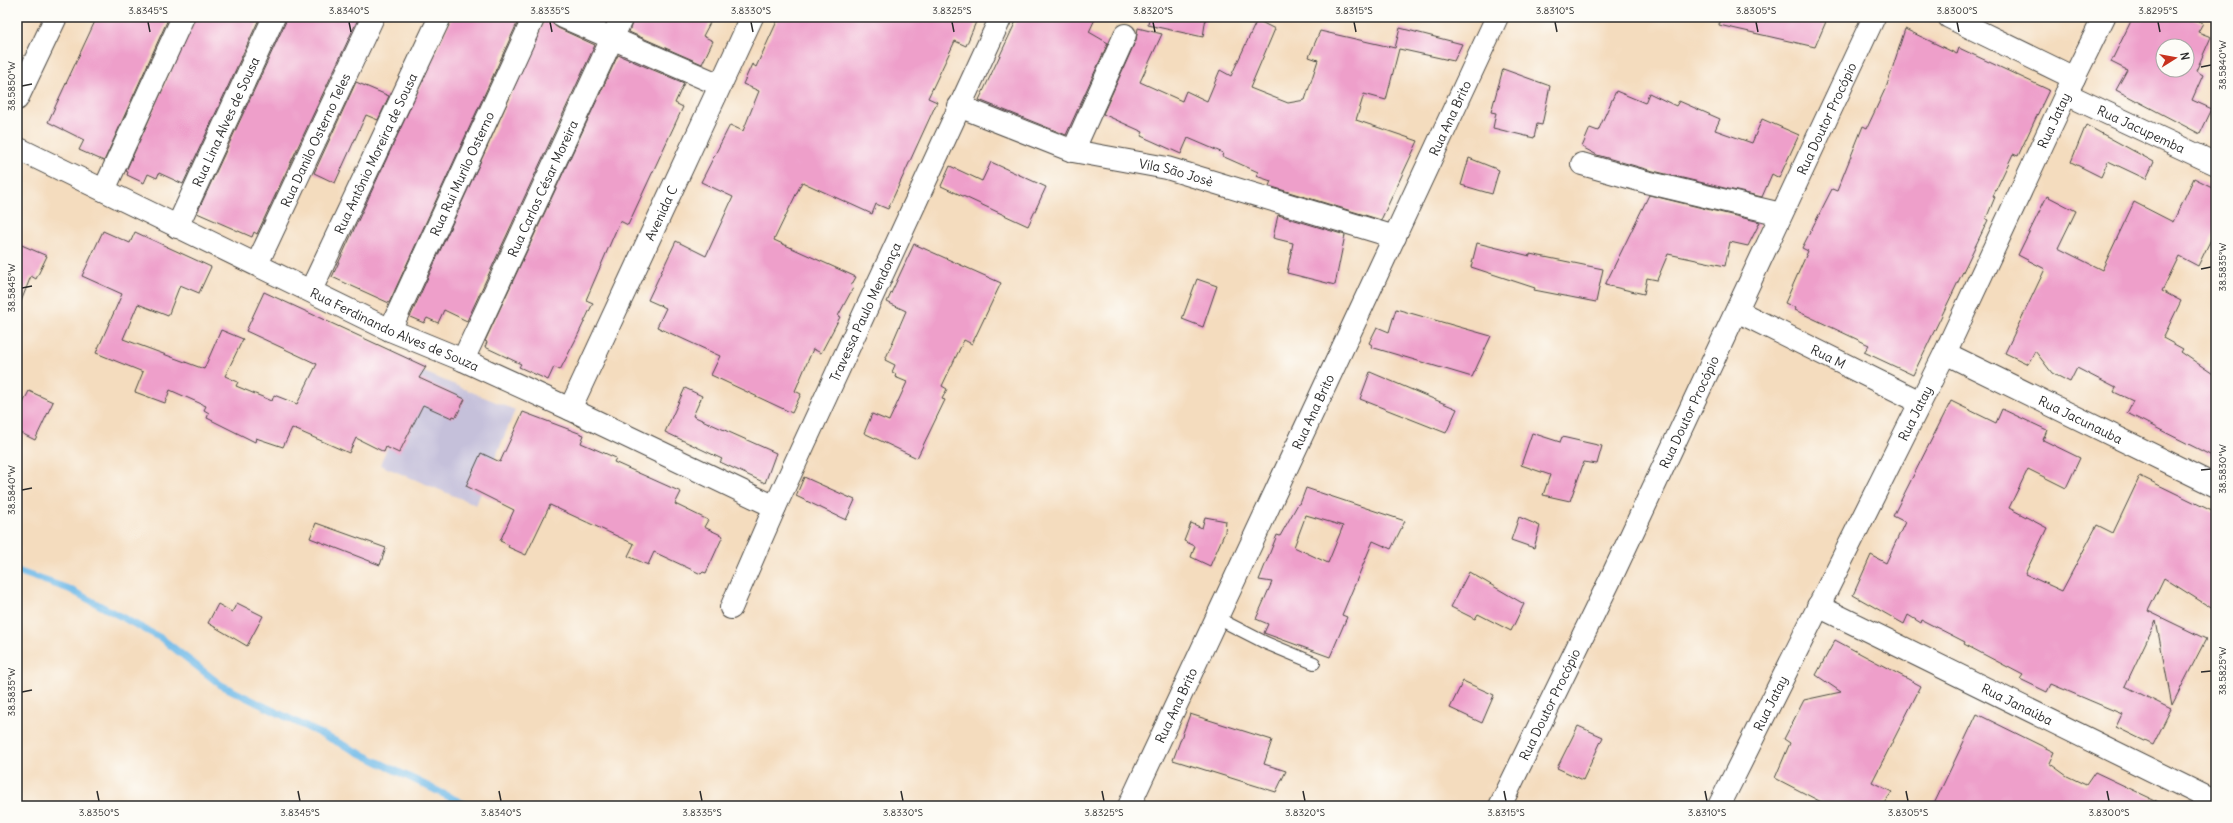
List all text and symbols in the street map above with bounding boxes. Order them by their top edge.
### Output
text: 3.8345°S [128,4,168,17]
text: 3.8340°S [329,4,370,17]
text: 3.8335°S [530,4,570,17]
text: 3.8330°S [731,4,772,17]
text: 3.8325°S [932,4,972,17]
text: 3.8320°S [1133,4,1174,17]
text: 3.8315°S [1335,4,1373,17]
text: 3.8310°S [1536,4,1575,17]
text: 3.8305°S [1736,4,1777,17]
text: 3.8300°S [1936,4,1978,17]
text: 3.8295°S [2138,4,2178,17]
north arrow [2155,38,2195,78]
text: 38.5840°W [2216,40,2229,90]
text: N [2177,51,2192,61]
street label: Rua Lina Alves de Sousa [189,54,263,190]
street label: Rua Doutor Procópio [1793,60,1861,178]
text: 38.5850°W [5,61,18,111]
street label: Rua Danilo Osterno Teles [277,70,354,210]
street label: Rua Antônio Moreira de Sousa [331,70,421,237]
street label: Rua Ana Brito [1425,78,1475,159]
street label: Rua Jatay [2034,90,2074,151]
street label: Rua Jacupemba [2094,102,2188,157]
street label: Rua Rui Murilo Osterno [426,109,498,239]
street label: Rua Carlos César Moreira [504,118,582,260]
street label: Vila São Josè [1138,155,1215,191]
street label: Avenida C [641,183,682,244]
street label: Travessa Paulo Mendonça [826,240,905,384]
text: 38.5835°W [2216,243,2229,291]
text: 38.5845°W [5,264,18,312]
street label: Rua Ferdinando Alves de Souza [307,284,482,375]
street label: Rua M [1808,341,1848,373]
street label: Rua Doutor Procópio [1656,353,1723,471]
street label: Rua Ana Brito [1288,372,1338,452]
street label: Rua Jatay [1895,383,1936,444]
street label: Rua Jacunauba [2035,392,2125,448]
text: 38.5830°W [2216,444,2229,494]
text: 38.5840°W [5,465,18,515]
street label: Rua Doutor Procópio [1516,646,1584,763]
text: 38.5825°W [2216,647,2229,695]
street label: Rua Ana Brito [1152,665,1201,746]
text: 38.5835°W [5,668,18,716]
street label: Rua Jatay [1750,673,1792,734]
street label: Rua Janaúba [1978,680,2055,729]
text: 3.8350°S [79,806,120,819]
text: 3.8345°S [280,806,320,819]
text: 3.8340°S [481,806,522,819]
text: 3.8335°S [682,806,722,819]
text: 3.8330°S [883,806,924,819]
text: 3.8325°S [1084,806,1124,819]
text: 3.8320°S [1285,806,1326,819]
text: 3.8315°S [1487,806,1525,819]
text: 3.8310°S [1688,806,1727,819]
text: 3.8305°S [1888,806,1929,819]
text: 3.8300°S [2088,806,2130,819]

